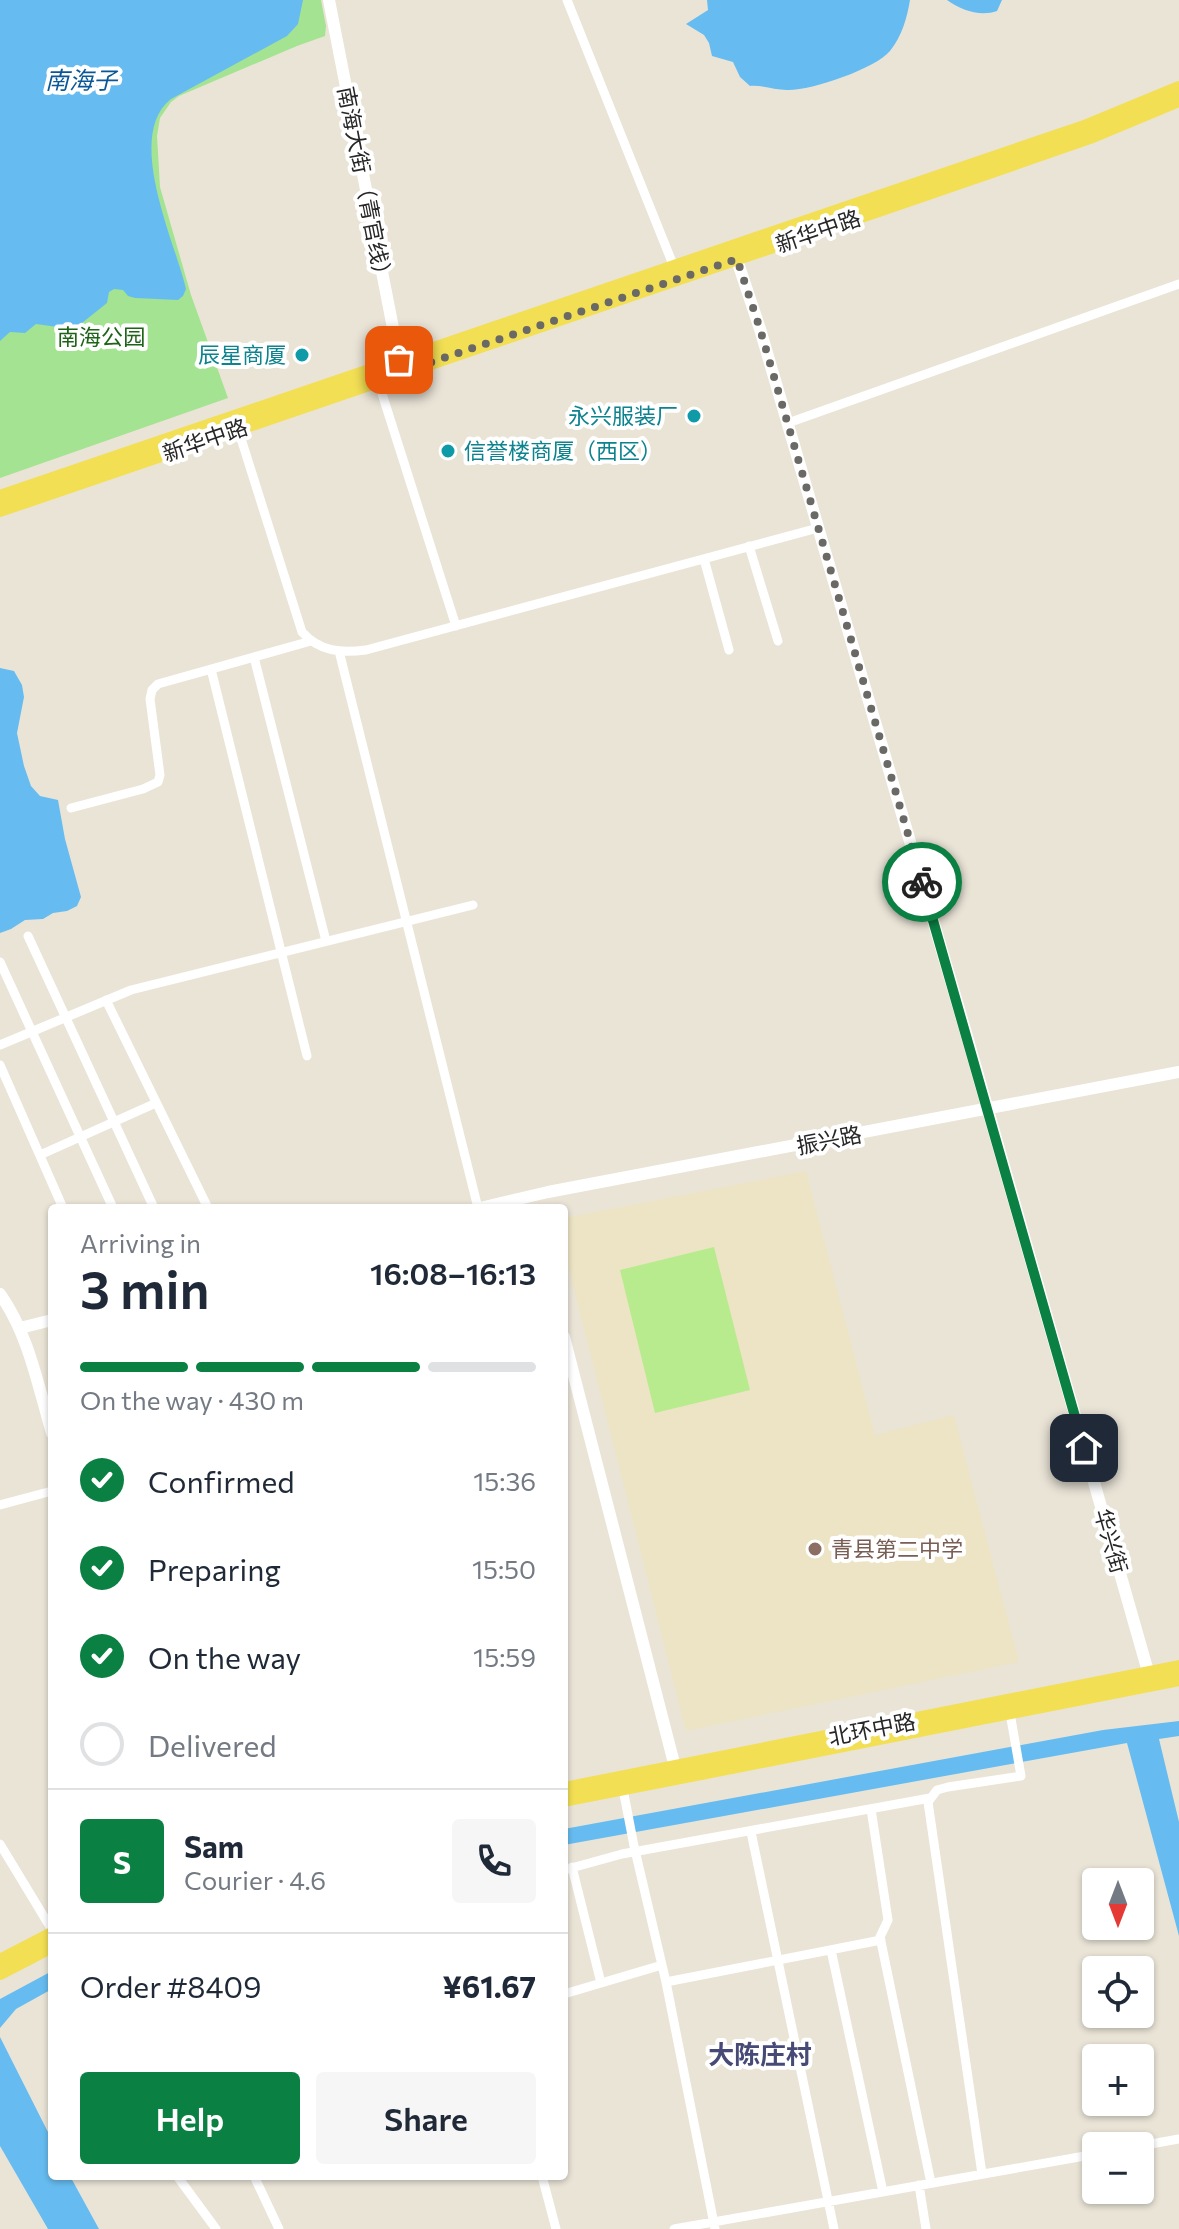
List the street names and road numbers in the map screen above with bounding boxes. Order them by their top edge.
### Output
street label: 南海大街 （青官线） [333,84,398,288]
street label: 新华中路 [772,203,864,258]
street label: 新华中路 [159,412,251,467]
street label: 振兴路 [794,1120,864,1159]
street label: 华兴街 [1089,1505,1134,1576]
street label: 北环中路 [826,1707,918,1750]

